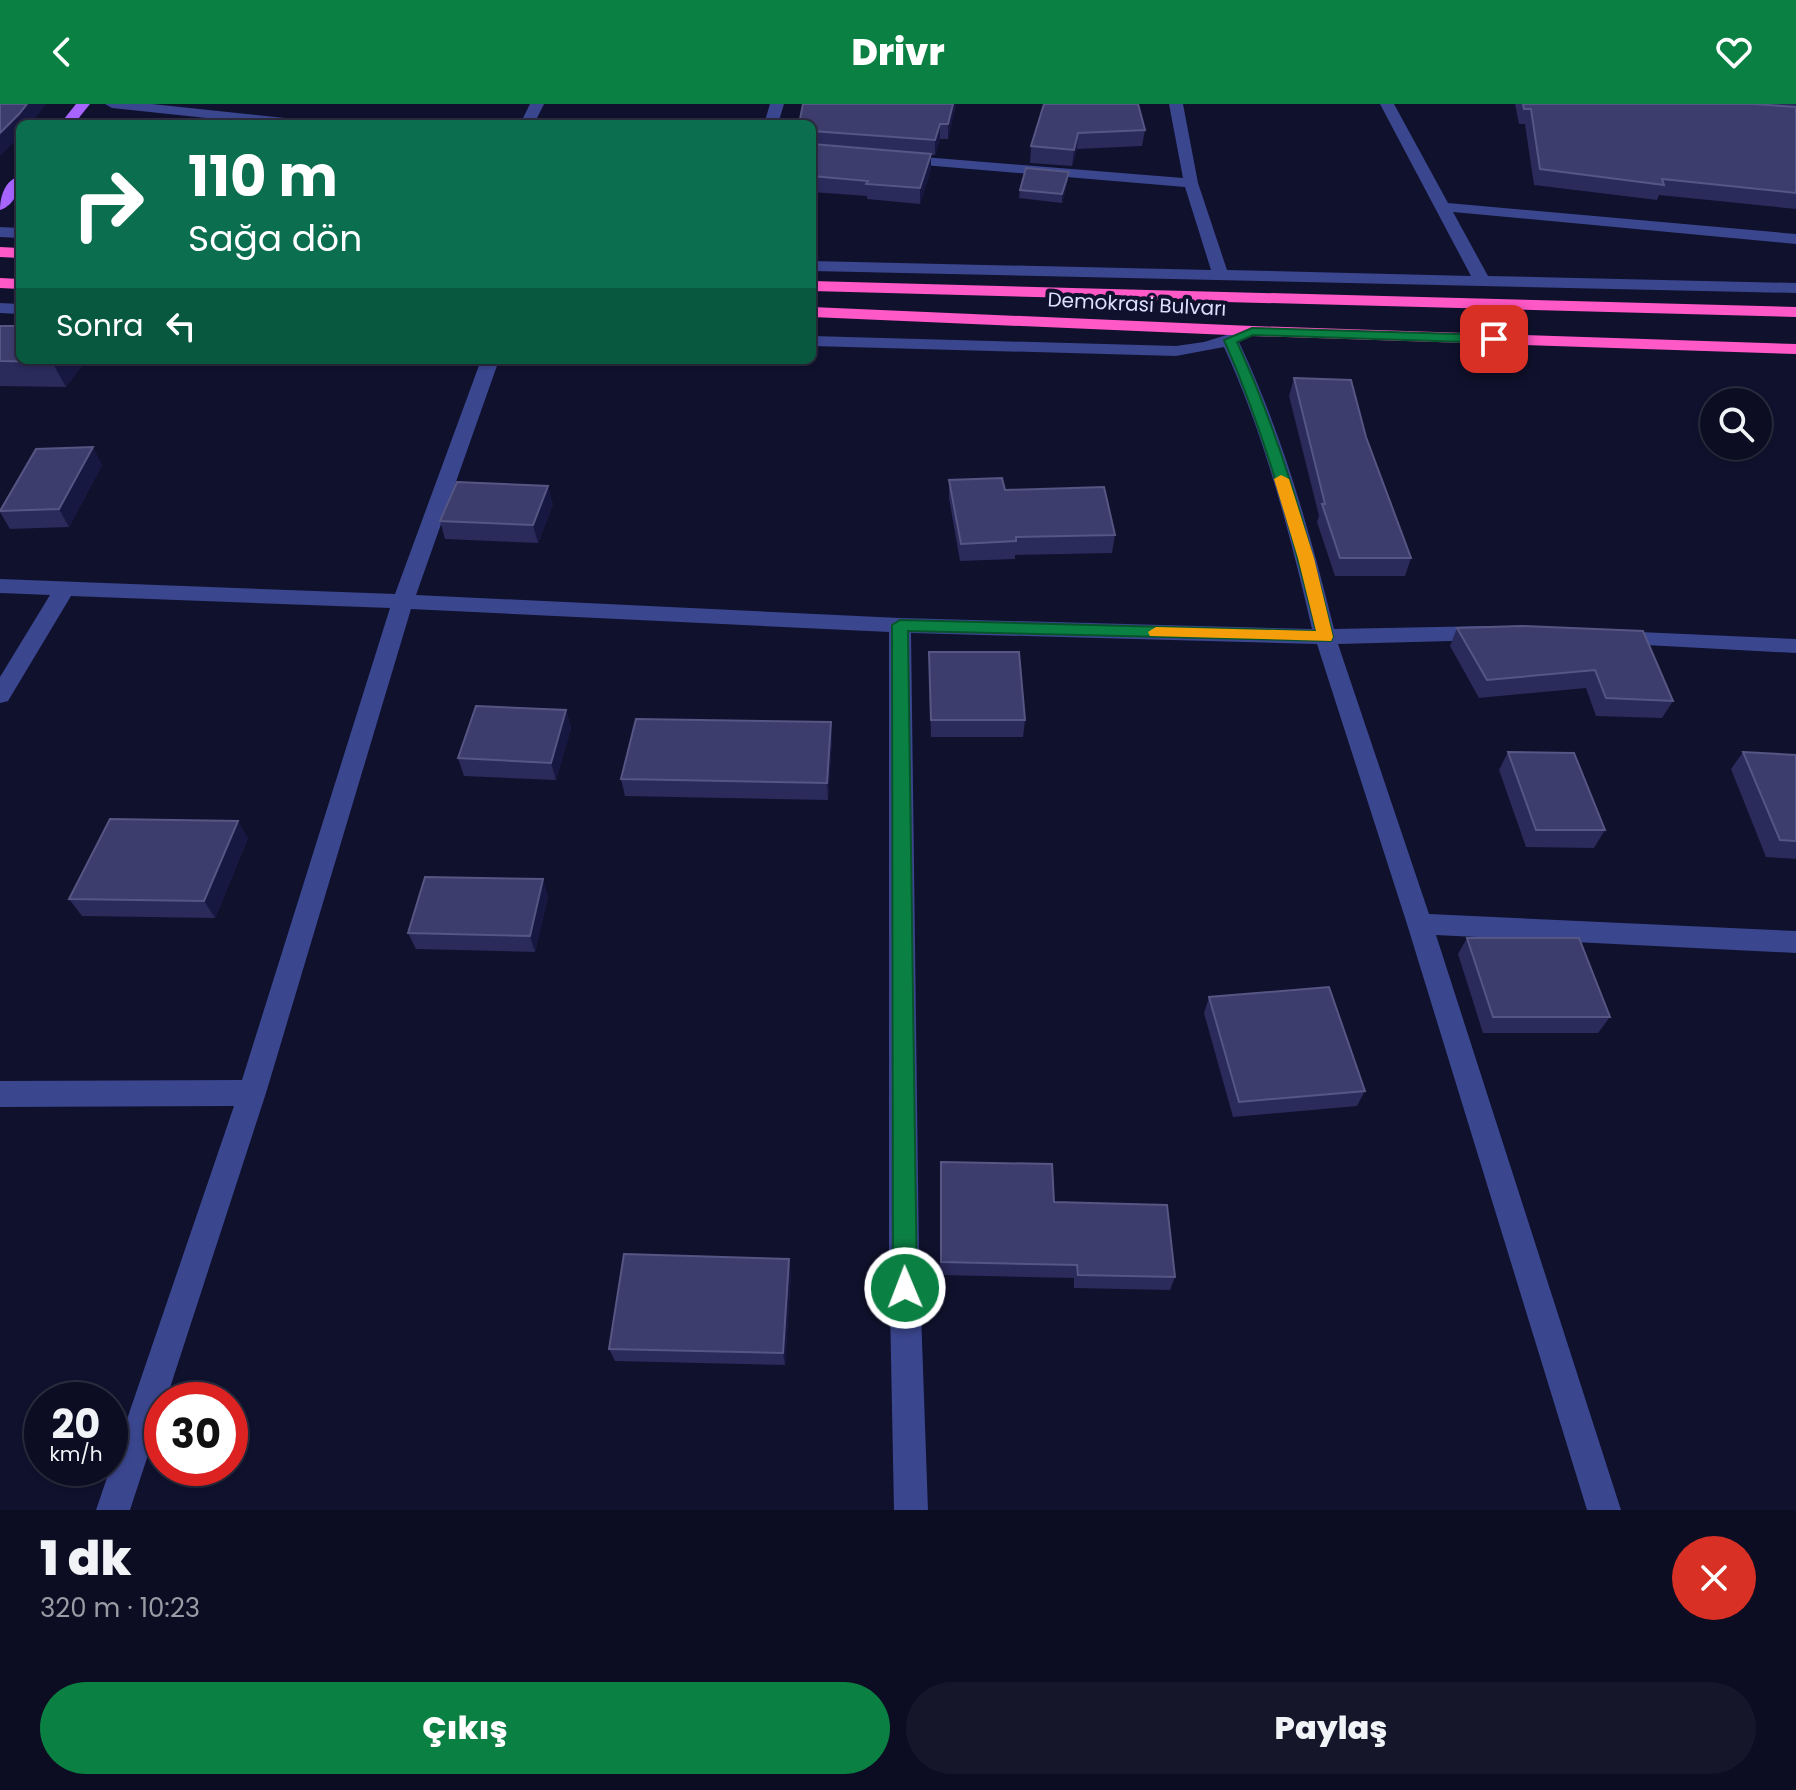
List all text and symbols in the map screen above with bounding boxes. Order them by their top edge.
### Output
text: Drivr [851,27,945,78]
icon: back [40,30,84,74]
icon: heart [1712,30,1756,74]
text: 110 m [188,137,338,216]
icon: right [56,152,160,256]
text: Sağa dön [188,213,362,264]
street label: Demokrasi Bulvarı [1047,285,1227,323]
text: Sonra [56,304,143,347]
icon: left [159,304,203,348]
pin [1460,305,1528,373]
icon: arrive [1472,317,1516,361]
map controls [1700,388,1772,460]
button: search [1700,388,1772,460]
position arrow [863,1246,947,1330]
speed limit sign: 30 [144,1382,248,1486]
text: 20 [52,1396,100,1452]
text: km/h [49,1440,103,1468]
text: 1 dk [40,1525,131,1592]
button: close [1672,1536,1756,1620]
text: 320 m · 10:23 [40,1590,200,1626]
button: Çıkış [40,1682,890,1774]
button: Paylaş [906,1682,1756,1774]

